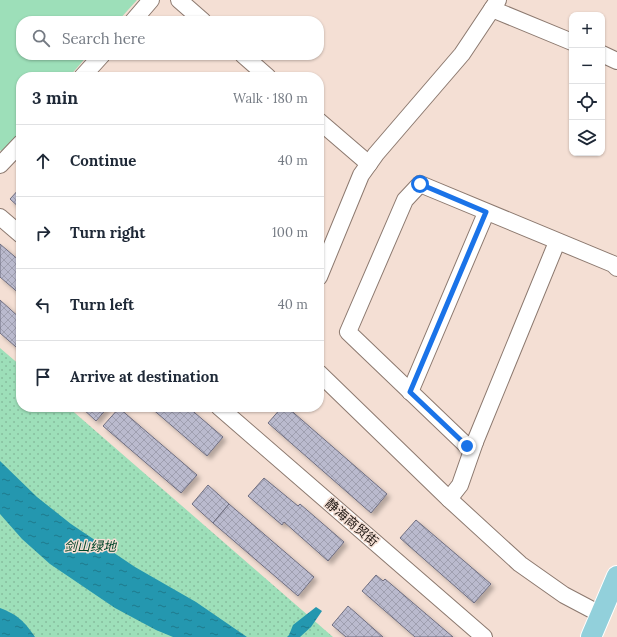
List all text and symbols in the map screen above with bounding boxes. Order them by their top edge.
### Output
map controls [569,12,605,156]
button: + [569,12,605,48]
search box [16,16,324,60]
icon: search [30,27,52,49]
text: Search here [62,29,145,48]
button: − [569,48,605,84]
button: locate [569,84,605,120]
text: 3 min [32,87,78,109]
text: Walk · 180 m [233,90,308,107]
button: layers [569,120,605,156]
icon: ahead [32,150,54,172]
text: Continue [70,151,136,170]
text: 40 m [278,152,308,169]
route start [411,175,429,193]
icon: right [32,222,54,244]
text: Turn right [70,223,146,242]
text: 100 m [272,224,308,241]
icon: left [32,294,54,316]
text: Turn left [70,295,134,314]
text: 40 m [278,296,308,313]
icon: arrive [32,366,54,388]
text: Arrive at destination [70,367,219,386]
route end [458,437,476,455]
street label: 静海商贸街 [322,495,382,550]
park label: 剑山绿地 [64,538,118,555]

